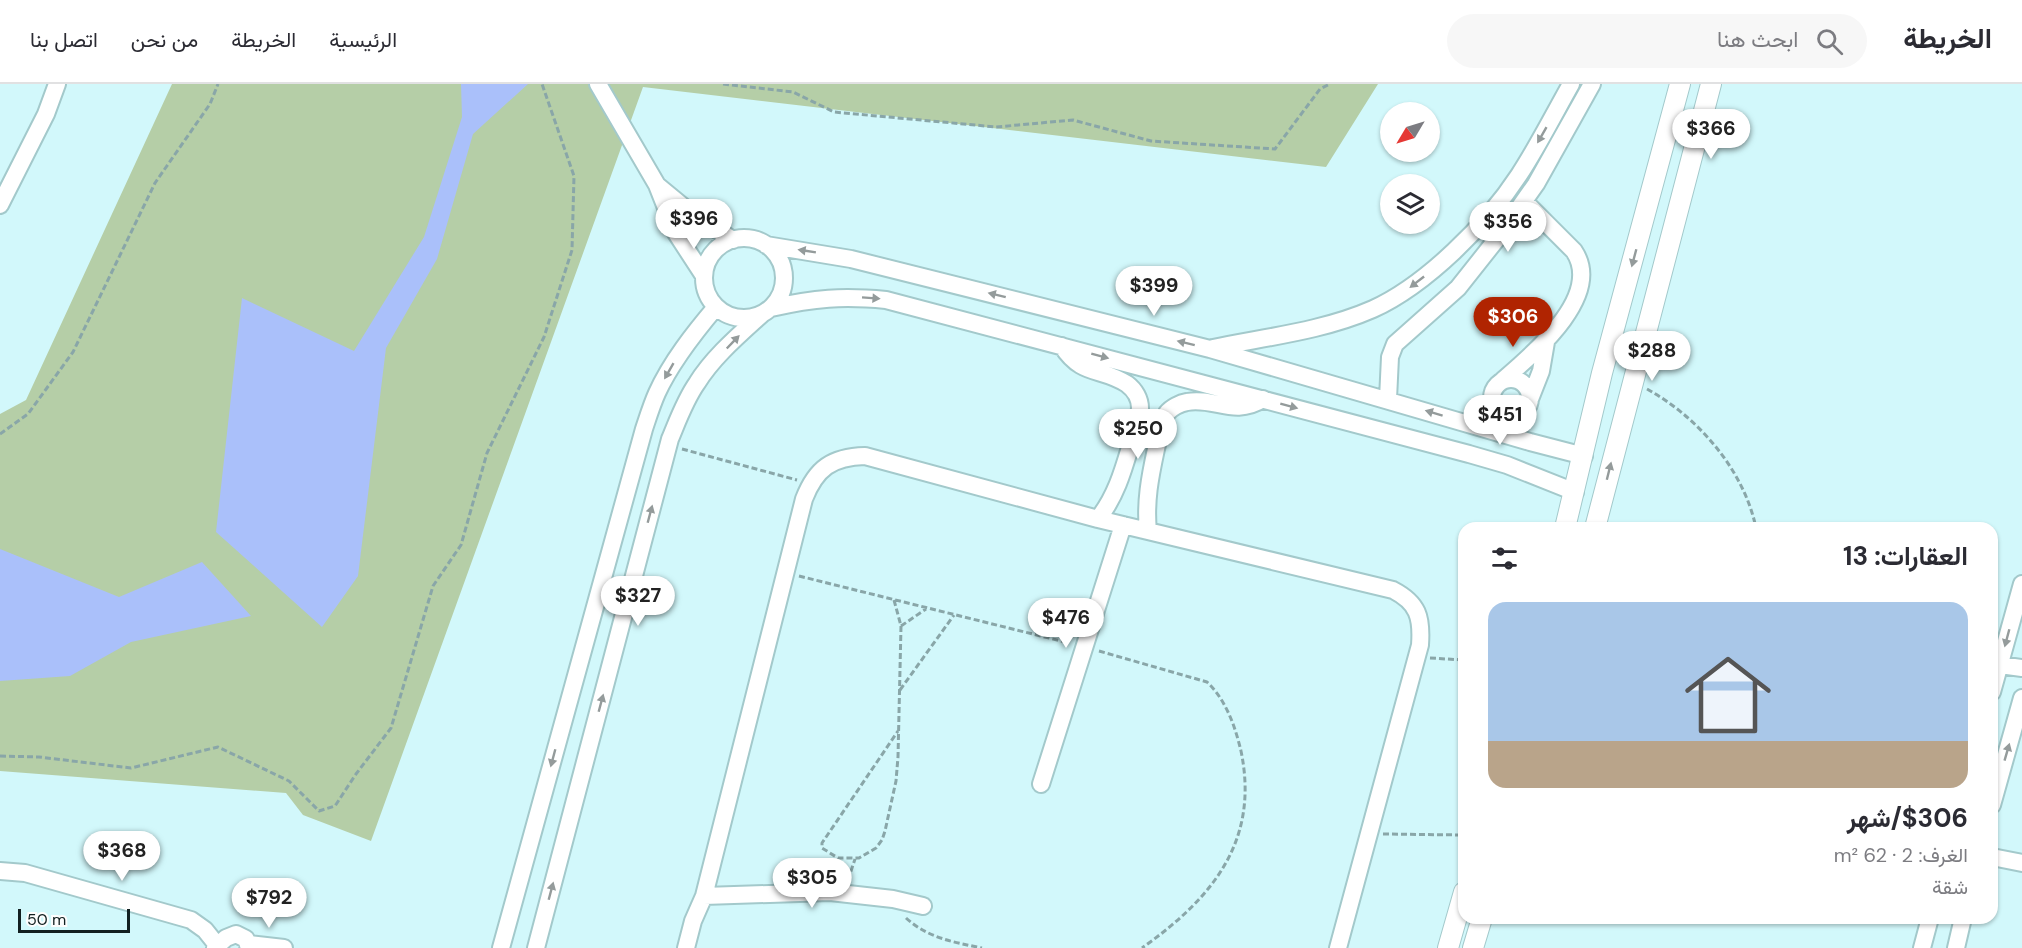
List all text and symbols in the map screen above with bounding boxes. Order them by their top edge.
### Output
search box [1447,14,1867,68]
text: الخريطة [1903,20,1992,57]
text: ابحث هنا [1717,25,1798,54]
icon: search [1813,25,1846,58]
text: اتصل بنا [30,26,98,54]
text: من نحن [131,26,198,54]
text: الخريطة [231,26,296,54]
text: الرئيسية [329,26,397,54]
north arrow [1380,102,1440,162]
map controls [1380,102,1440,234]
pin: $366 [1675,109,1747,160]
text: $366 [1686,115,1736,141]
one-way arrow [1537,127,1547,144]
button: layers [1380,174,1440,234]
pin: $396 [658,199,730,250]
pin: $356 [1472,202,1544,253]
text: $396 [669,205,719,231]
text: $356 [1483,208,1533,234]
one-way arrow [797,246,816,255]
one-way arrow [1629,249,1638,267]
pin: $399 [1118,266,1190,317]
text: $399 [1129,272,1179,298]
one-way arrow [1409,275,1425,288]
one-way arrow [988,290,1006,299]
one-way arrow [861,293,880,303]
pin: $306 [1477,297,1549,348]
text: $306 [1488,303,1538,329]
pin: $288 [1616,331,1688,382]
one-way arrow [726,334,740,349]
one-way arrow [1177,337,1195,347]
text: $288 [1628,337,1676,363]
one-way arrow [1091,351,1110,361]
one-way arrow [664,363,675,379]
pin: $451 [1464,395,1536,446]
one-way arrow [1280,401,1298,411]
text: $451 [1478,401,1522,427]
one-way arrow [1425,408,1443,417]
pin: $250 [1102,409,1174,460]
text: $250 [1113,415,1163,441]
one-way arrow [1605,462,1615,481]
one-way arrow [646,505,656,523]
text: العقارات: 13 [1843,539,1968,573]
icon: filters [1488,542,1521,575]
pin: $327 [602,576,674,627]
text: $327 [615,582,661,608]
pin: $476 [1030,598,1102,649]
text: $476 [1042,604,1090,630]
one-way arrow [2002,629,2011,647]
icon: home [1674,641,1782,749]
one-way arrow [596,694,606,712]
one-way arrow [2003,743,2012,761]
one-way arrow [548,749,557,767]
text: $306/شهر [1847,801,1968,835]
pin: $368 [86,831,158,882]
text: $368 [97,837,147,863]
text: الغرف: 2 · 62 m² [1834,842,1968,868]
pin: $305 [776,858,848,909]
text: $305 [787,864,837,890]
text: شقة [1932,874,1968,900]
pin: $792 [233,878,305,929]
one-way arrow [547,882,556,900]
text: $792 [246,884,292,910]
scale bar [18,906,130,934]
text: 50 m [27,909,66,930]

